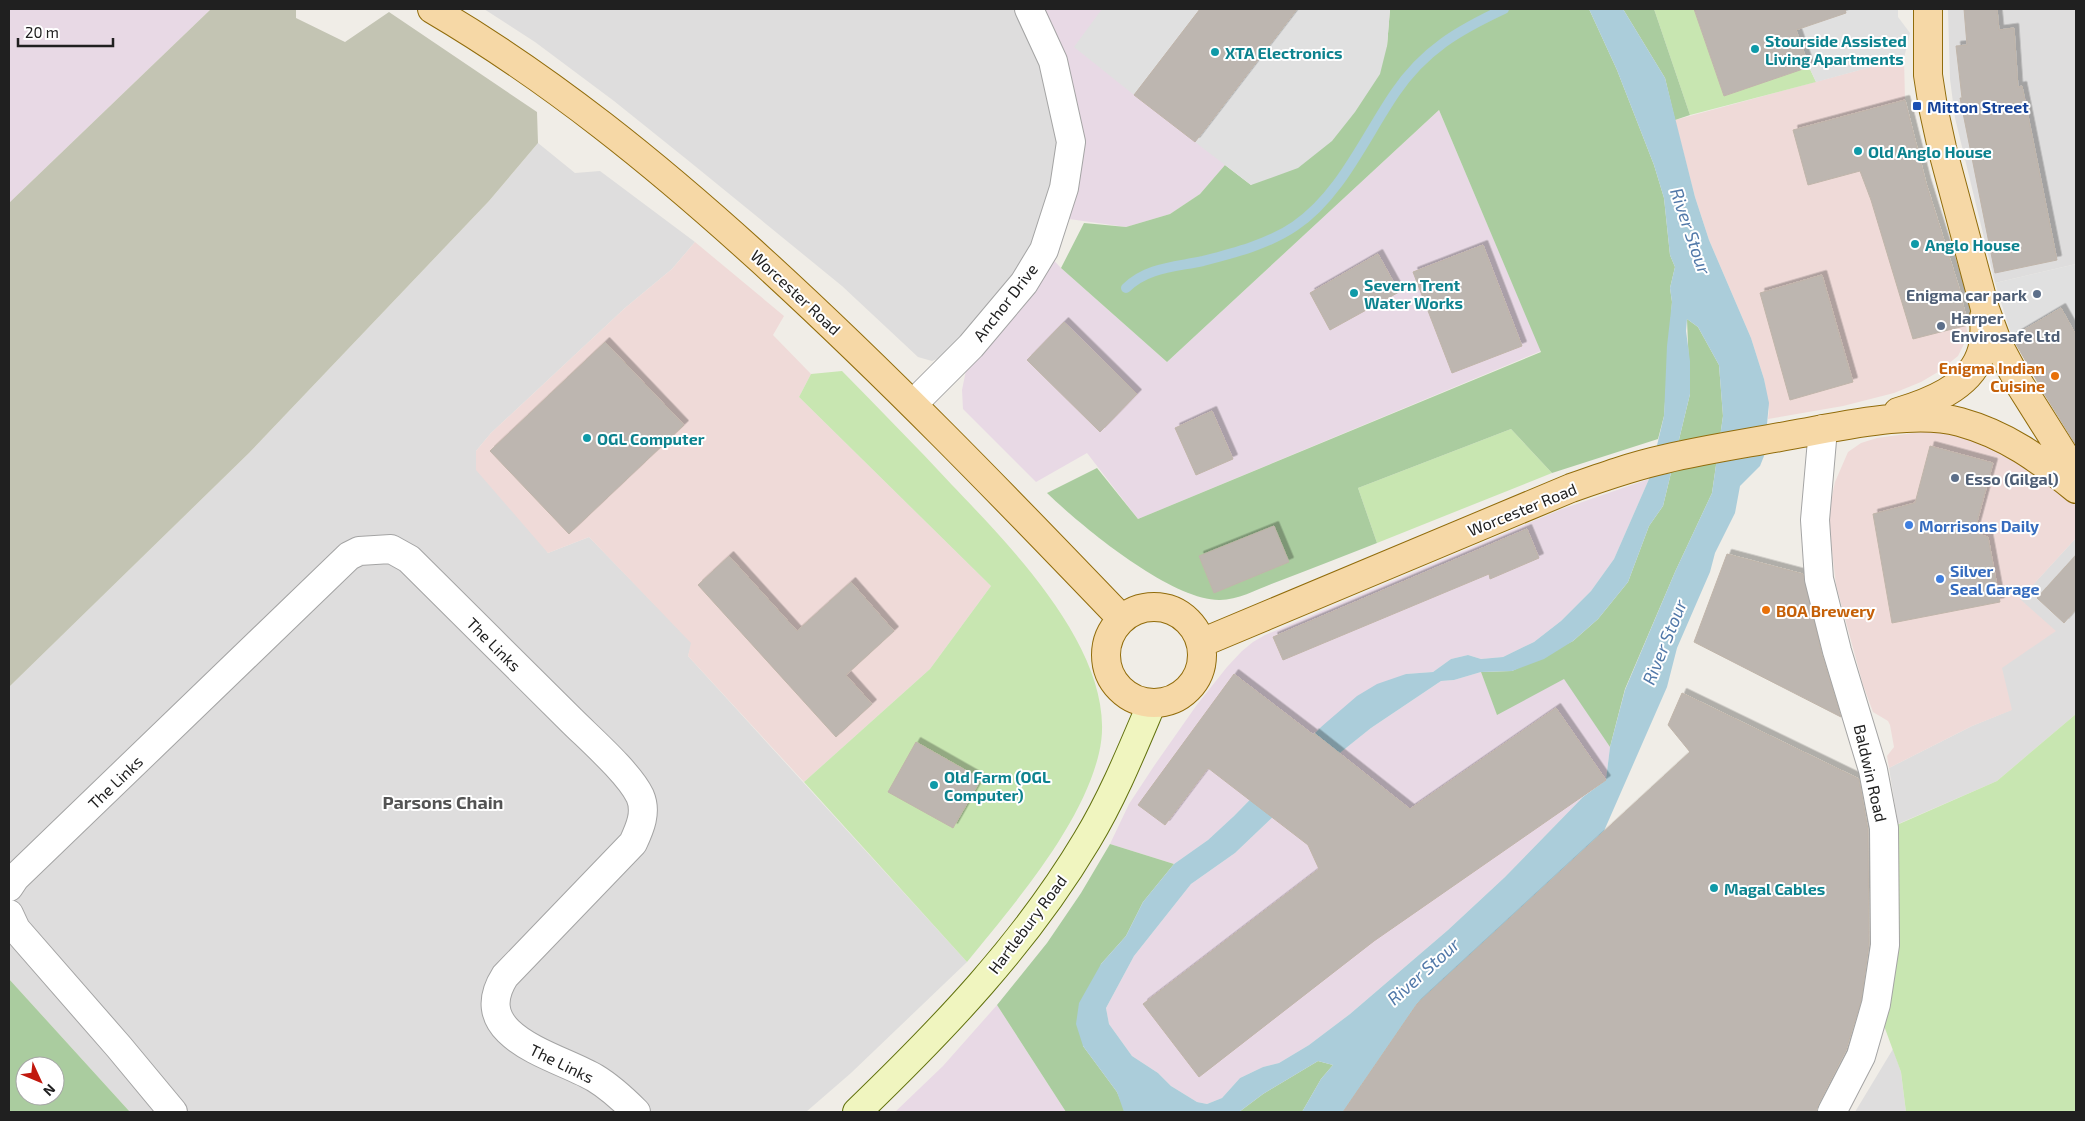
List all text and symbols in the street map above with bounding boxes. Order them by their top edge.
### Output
scale bar [18,15,112,47]
text: 20 m [25,23,59,41]
place label: Stourside Assisted Living Apartments [1765,31,1907,68]
place label: XTA Electronics [1225,43,1343,62]
marker: Stourside Assisted Living Apartments [1749,43,1761,55]
marker: XTA Electronics [1209,46,1221,58]
place label: Mitton Street [1927,97,2029,116]
marker: Mitton Street [1911,100,1923,112]
place label: Old Anglo House [1868,142,1992,161]
marker: Old Anglo House [1852,145,1864,157]
water label: River Stour [1666,185,1716,278]
place label: Anglo House [1925,235,2020,254]
marker: Anglo House [1909,238,1921,250]
street label: Worcester Road [747,246,845,338]
street label: Anchor Drive [969,259,1041,345]
place label: Severn Trent Water Works [1364,275,1463,312]
place label: Enigma car park [1906,285,2027,304]
marker: Severn Trent Water Works [1348,287,1360,299]
marker: Enigma car park [2031,288,2043,300]
place label: Harper Envirosafe Ltd [1951,308,2060,345]
marker: Harper Envirosafe Ltd [1935,320,1947,332]
place label: Enigma Indian Cuisine [1939,358,2045,395]
marker: Enigma Indian Cuisine [2049,370,2061,382]
place label: OGL Computer [597,429,705,448]
marker: OGL Computer [581,432,593,444]
place label: Esso (Gilgal) [1965,469,2059,488]
marker: Esso (Gilgal) [1949,472,1961,484]
street label: Worcester Road [1465,479,1579,539]
place label: Morrisons Daily [1919,516,2039,536]
marker: Morrisons Daily [1903,519,1915,531]
place label: Silver Seal Garage [1950,561,2040,598]
marker: Silver Seal Garage [1934,573,1946,585]
water label: River Stour [1637,595,1691,688]
place label: BOA Brewery [1776,601,1875,621]
marker: BOA Brewery [1760,604,1772,616]
street label: The Links [463,613,525,675]
street label: Baldwin Road [1851,722,1891,824]
street label: The Links [84,751,146,813]
place label: Old Farm (OGL Computer) [944,767,1051,804]
marker: Old Farm (OGL Computer) [928,779,940,791]
district label: Parsons Chain [383,791,503,813]
street label: Hartlebury Road [984,871,1070,977]
place label: Magal Cables [1724,879,1825,898]
marker: Magal Cables [1708,882,1720,894]
water label: River Stour [1382,932,1464,1009]
street label: The Links [527,1039,597,1087]
north arrow [15,1056,65,1106]
text: N [40,1081,59,1100]

